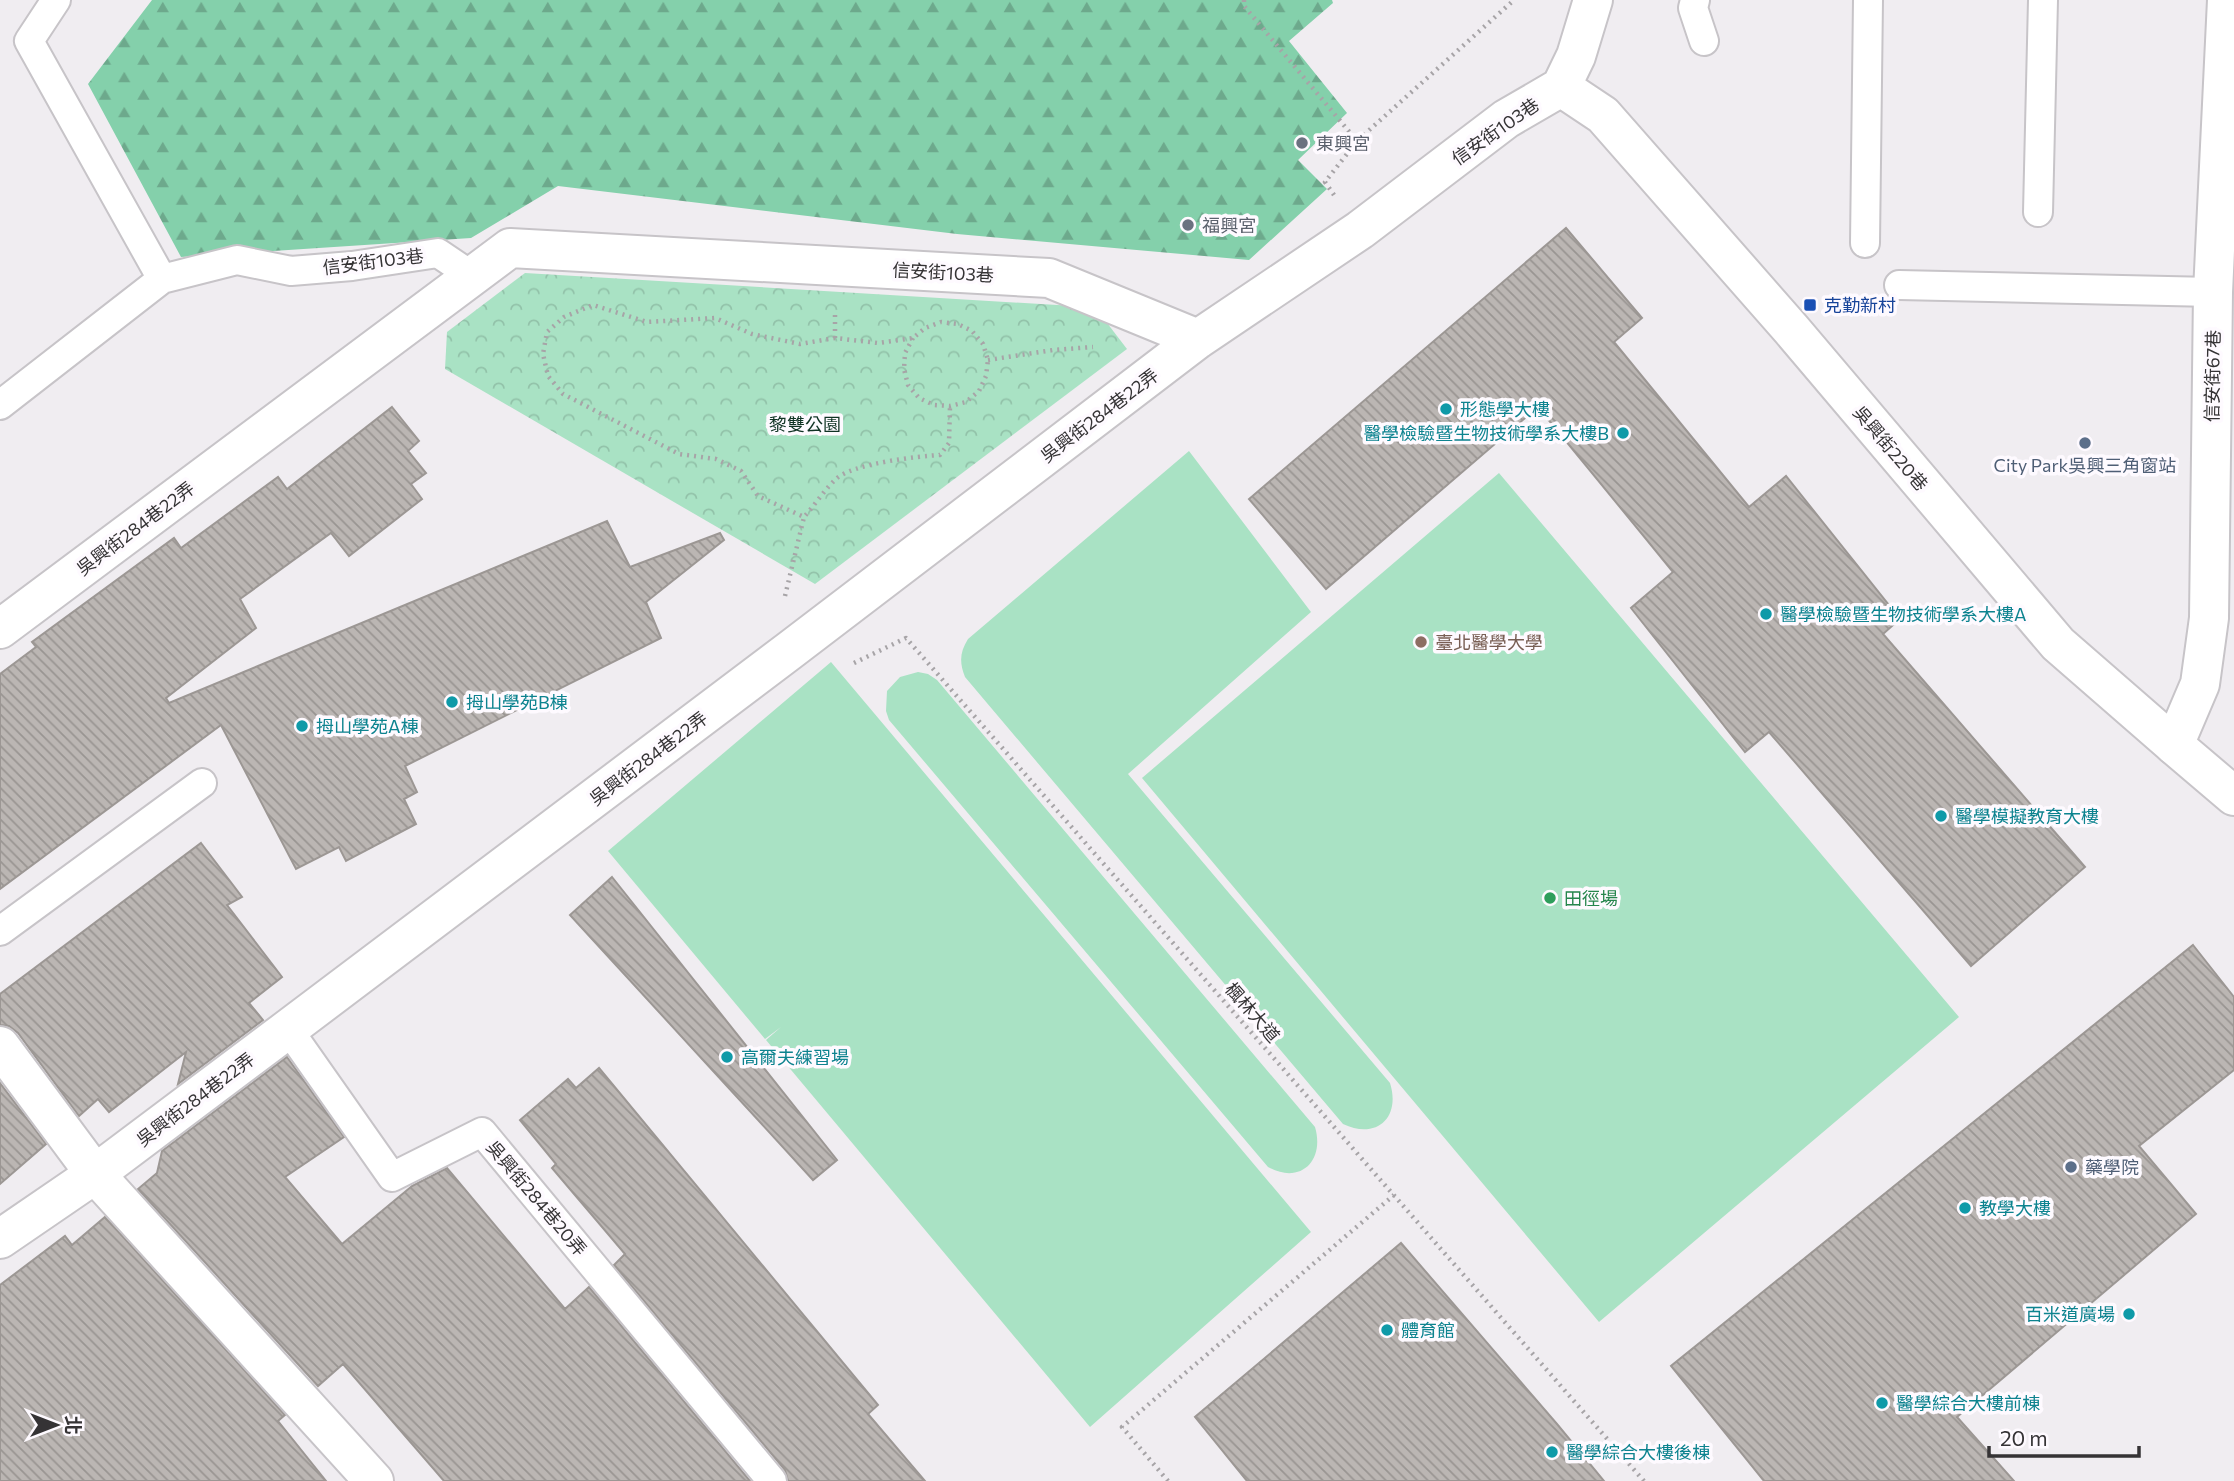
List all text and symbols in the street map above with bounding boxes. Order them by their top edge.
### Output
street label: 信安街103巷 [1447,93,1543,169]
place label: 東興宮 [1316,132,1370,154]
marker: 東興宮 [1294,135,1310,151]
place label: 福興宮 [1202,214,1256,236]
marker: 福興宮 [1180,217,1196,233]
street label: 信安街103巷 [321,244,425,278]
street label: 信安街103巷 [892,258,994,286]
place label: 克勤新村 [1824,294,1896,316]
marker: 克勤新村 [1802,297,1818,313]
street label: 信安街67巷 [2200,330,2224,422]
street label: 吳興街284巷22弄 [1036,364,1162,466]
place label: 形態學大樓 [1460,398,1550,420]
marker: 形態學大樓 [1438,401,1454,417]
street label: 吳興街220巷 [1849,401,1933,495]
park label: 黎雙公園 [769,413,841,435]
place label: 醫學檢驗暨生物技術學系大樓B [1363,422,1609,444]
marker: 醫學檢驗暨生物技術學系大樓B [1615,425,1631,441]
marker: City Park吳興三角窗站 [2077,435,2093,451]
place label: City Park吳興三角窗站 [1994,454,2176,476]
street label: 吳興街284巷22弄 [72,477,198,579]
place label: 醫學檢驗暨生物技術學系大樓A [1780,603,2026,625]
marker: 醫學檢驗暨生物技術學系大樓A [1758,606,1774,622]
place label: 臺北醫學大學 [1435,631,1543,653]
marker: 臺北醫學大學 [1413,634,1429,650]
place label: 拇山學苑B棟 [466,691,568,713]
marker: 拇山學苑B棟 [444,694,460,710]
street label: 吳興街284巷22弄 [585,707,711,809]
place label: 拇山學苑A棟 [316,715,418,737]
marker: 拇山學苑A棟 [294,718,310,734]
place label: 醫學模擬教育大樓 [1955,805,2099,827]
marker: 醫學模擬教育大樓 [1933,808,1949,824]
place label: 田徑場 [1564,887,1618,909]
marker: 田徑場 [1542,890,1558,906]
street label: 楓林大道 [1221,978,1285,1046]
place label: 高爾夫練習場 [741,1046,849,1068]
street label: 吳興街284巷22弄 [132,1048,258,1150]
marker: 高爾夫練習場 [719,1049,735,1065]
street label: 吳興街284巷20弄 [483,1136,591,1260]
place label: 藥學院 [2085,1156,2139,1178]
marker: 藥學院 [2063,1159,2079,1175]
place label: 教學大樓 [1979,1197,2051,1219]
marker: 教學大樓 [1957,1200,1973,1216]
place label: 百米道廣場 [2025,1303,2115,1325]
marker: 百米道廣場 [2121,1306,2137,1322]
place label: 體育館 [1401,1319,1455,1341]
marker: 體育館 [1379,1322,1395,1338]
north arrow [21,1390,91,1460]
place label: 醫學綜合大樓前棟 [1896,1392,2040,1414]
marker: 醫學綜合大樓前棟 [1874,1395,1890,1411]
scale bar [1989,1414,2140,1458]
text: 北 [62,1415,85,1435]
text: 20 m [2000,1425,2048,1450]
place label: 醫學綜合大樓後棟 [1566,1441,1710,1463]
marker: 醫學綜合大樓後棟 [1544,1444,1560,1460]

